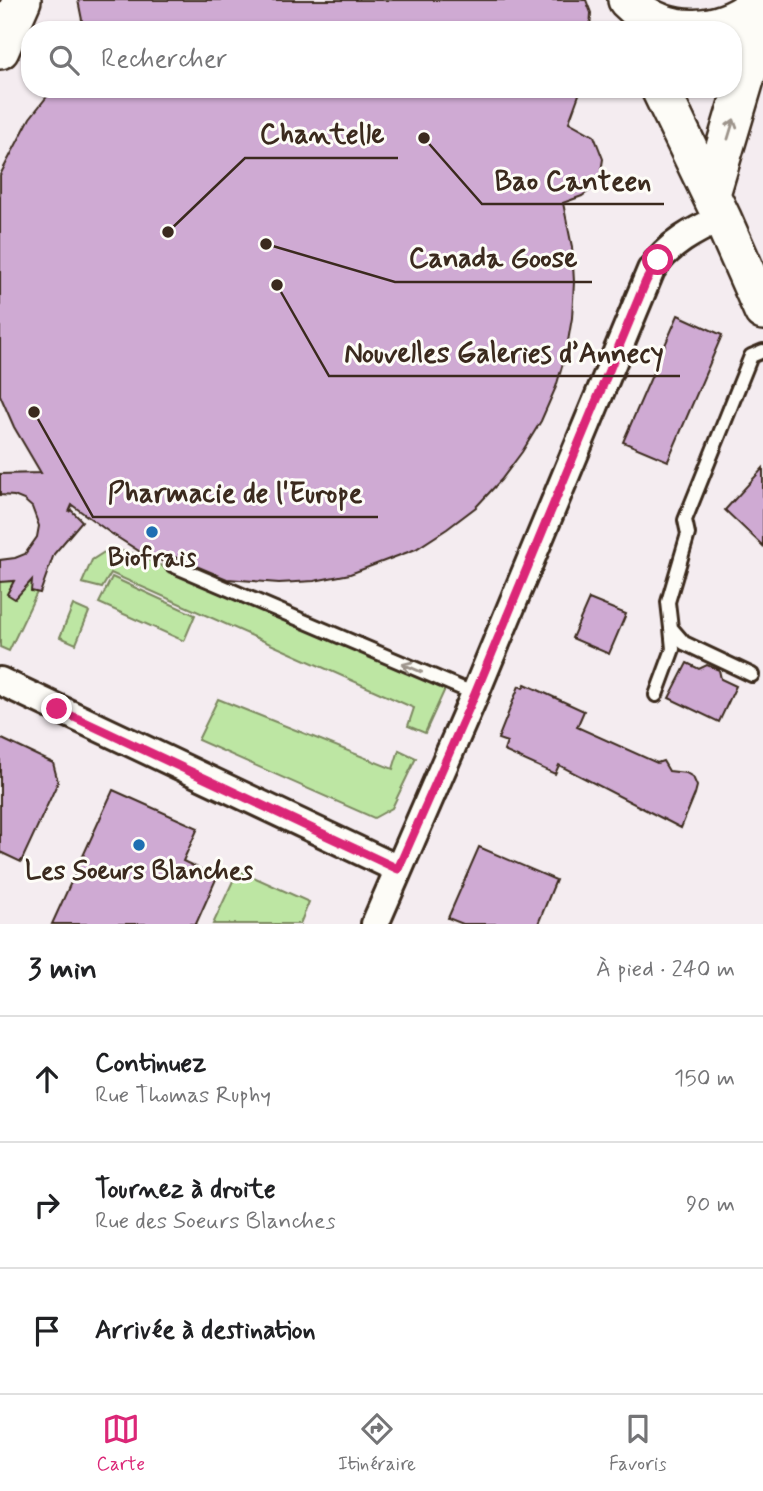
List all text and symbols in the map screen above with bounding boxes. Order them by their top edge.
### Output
search box [21,21,742,98]
icon: search [45,41,83,79]
text: Rechercher [101,43,227,77]
callout: Chantelle [245,109,398,158]
text: Chantelle [260,117,384,154]
one-way arrow [725,118,738,140]
callout: Bao Canteen [482,155,664,204]
text: Bao Canteen [495,164,651,201]
callout: Canada Goose [395,233,592,282]
text: Canada Goose [409,241,577,278]
route start [642,244,673,275]
callout: Nouvelles Galeries d’Annecy [329,327,680,376]
text: Nouvelles Galeries d’Annecy [344,336,664,373]
callout: Pharmacie de l'Europe [93,468,378,517]
text: Pharmacie de l'Europe [108,476,363,513]
marker: Biofrais [144,524,160,540]
place label: Biofrais [108,542,197,576]
one-way arrow [402,660,423,673]
route end [41,693,72,724]
marker: Les Soeurs Blanches [131,837,147,853]
place label: Les Soeurs Blanches [25,855,254,889]
text: 3 min [28,950,97,989]
text: À pied · 240 m [596,955,735,985]
text: Continuez [95,1047,206,1081]
icon: ahead [28,1060,66,1098]
text: 150 m [674,1064,735,1094]
text: Rue Thomas Ruphy [95,1081,271,1111]
text: Tournez à droite [95,1173,276,1207]
icon: right [28,1186,66,1224]
text: 90 m [686,1190,735,1220]
text: Rue des Soeurs Blanches [95,1207,336,1237]
icon: arrive [28,1312,66,1350]
text: Arrivée à destination [95,1314,316,1348]
tab: Carte [96,1410,145,1477]
tab: Itinéraire [338,1410,416,1477]
tab: Favoris [609,1410,667,1477]

